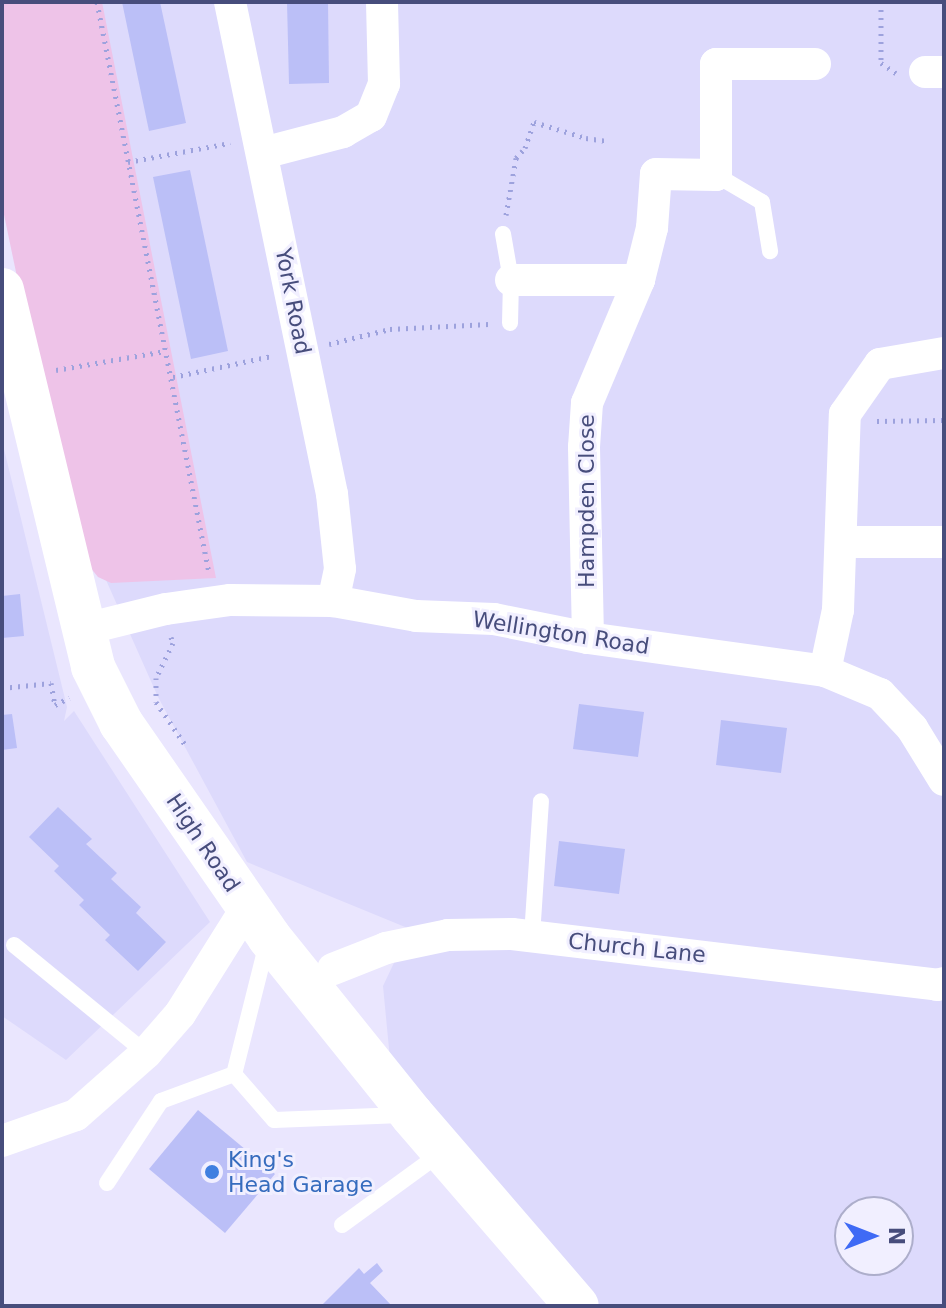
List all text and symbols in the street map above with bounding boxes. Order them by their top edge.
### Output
street label: York Road [270,245,316,357]
street label: Hampden Close [574,414,600,588]
street label: Wellington Road [471,606,651,660]
street label: High Road [161,789,245,897]
street label: Church Lane [567,928,707,968]
place label: King's Head Garage [228,1146,373,1198]
marker: King's Head Garage [203,1163,221,1181]
north arrow [834,1196,914,1276]
text: N [884,1227,909,1245]

